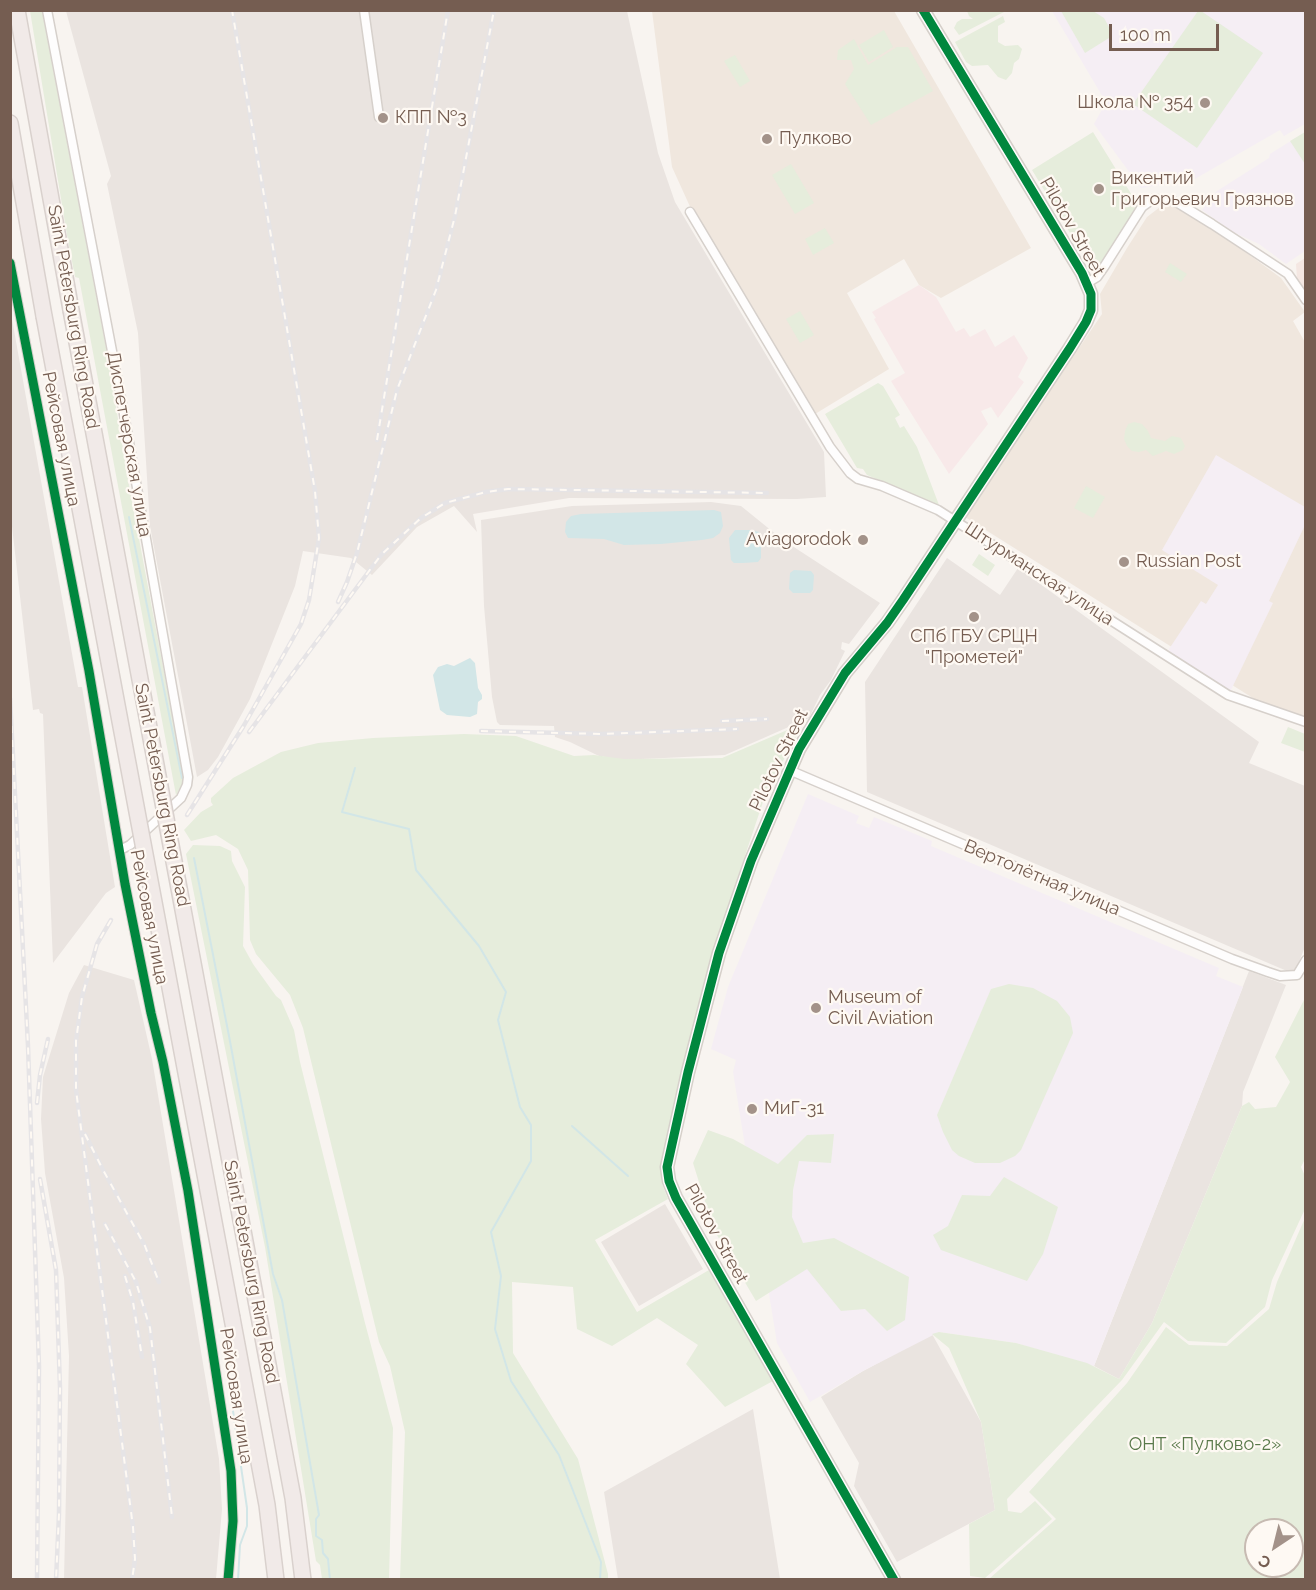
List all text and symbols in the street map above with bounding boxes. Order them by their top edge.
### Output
scale bar [1112,12,1222,50]
text: 100 m [1120,24,1171,45]
place label: Школа № 354 [1077,92,1193,114]
marker: Школа № 354 [1198,96,1212,110]
place label: КПП №3 [395,107,467,129]
marker: КПП №3 [376,111,390,125]
place label: Пулково [779,128,852,150]
marker: Пулково [760,132,774,146]
place label: Викентий Григорьевич Грязнов [1111,168,1294,210]
street label: Pilotov Street [1035,174,1109,280]
marker: Викентий Григорьевич Грязнов [1092,182,1106,196]
street label: Saint Petersburg Ring Road [43,203,103,431]
street label: Диспетчерская улица [102,349,156,539]
street label: Рейсовая улица [37,370,85,508]
street label: Штурманская улица [960,518,1118,630]
place label: Aviagorodok [746,529,851,551]
marker: Aviagorodok [856,533,870,547]
place label: Russian Post [1136,551,1241,573]
marker: Russian Post [1117,555,1131,569]
marker: СПб ГБУ СРЦН "Прометей" [967,610,981,624]
place label: СПб ГБУ СРЦН "Прометей" [910,626,1038,668]
street label: Saint Petersburg Ring Road [130,681,194,909]
street label: Pilotov Street [745,705,813,815]
street label: Вертолётная улица [961,835,1123,921]
street label: Рейсовая улица [125,848,173,986]
place label: Museum of Civil Aviation [828,987,933,1030]
marker: Museum of Civil Aviation [809,1001,823,1015]
place label: МиГ-31 [764,1098,824,1120]
marker: МиГ-31 [745,1102,759,1116]
street label: Saint Petersburg Ring Road [219,1158,283,1386]
street label: Pilotov Street [680,1180,752,1288]
street label: Рейсовая улица [215,1327,257,1465]
park label: ОНТ «Пулково-2» [1129,1434,1281,1456]
north arrow [1244,1518,1304,1578]
text: С [1255,1551,1274,1572]

